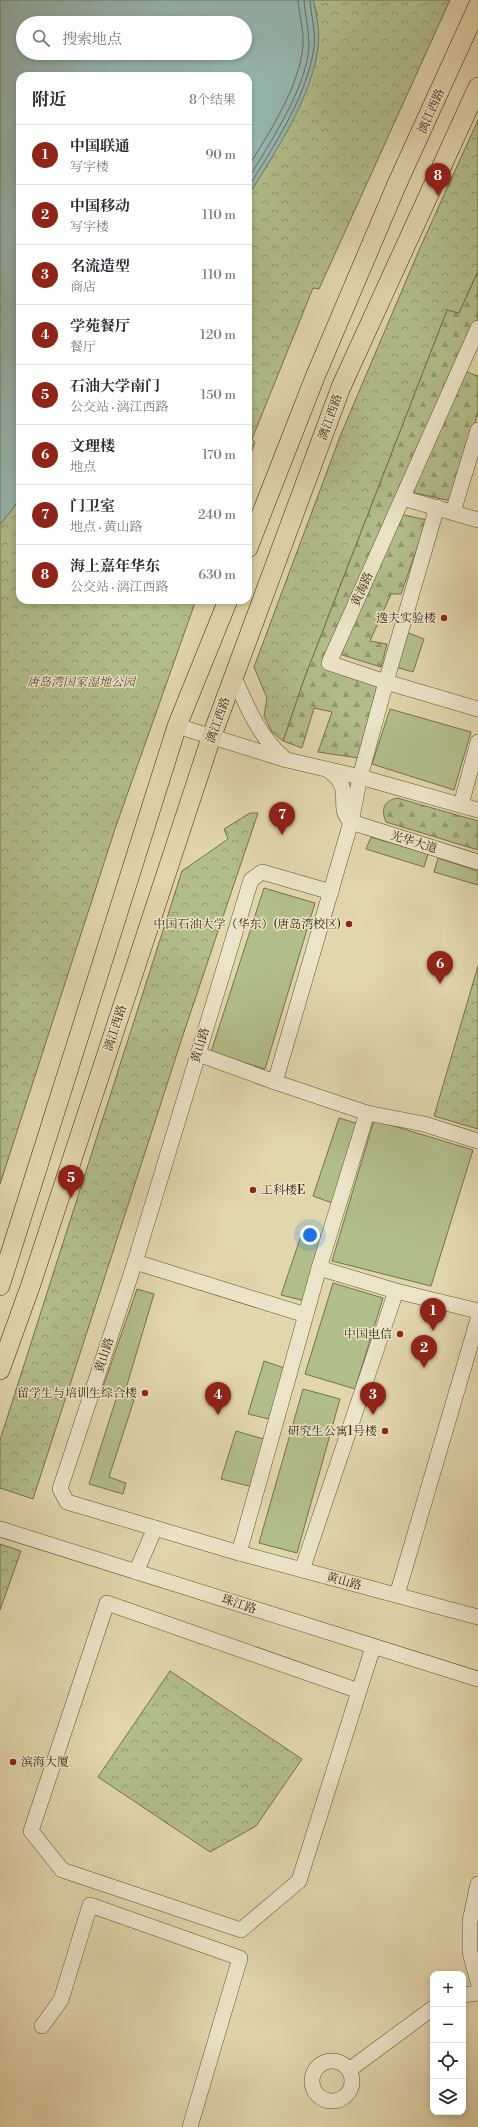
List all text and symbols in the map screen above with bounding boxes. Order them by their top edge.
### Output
search box [16,16,252,60]
icon: search [30,27,52,49]
text: 搜索地点 [62,30,122,49]
street label: 漓江西路 [415,86,448,136]
text: 附近 [32,89,66,111]
text: 8个结果 [189,92,236,108]
text: 中国联通 [70,137,130,156]
text: 1 [42,147,48,163]
text: 90 m [205,147,236,163]
text: 写字楼 [70,159,109,175]
pin: 8 [425,163,451,196]
text: 中国移动 [70,197,130,216]
text: 2 [41,207,49,223]
text: 110 m [202,207,236,223]
text: 写字楼 [70,219,109,235]
text: 名流造型 [70,257,130,276]
text: 3 [41,267,49,283]
text: 110 m [202,267,236,283]
text: 商店 [70,279,96,295]
text: 学苑餐厅 [70,317,130,336]
text: 4 [41,327,49,343]
text: 120 m [200,327,236,343]
text: 餐厅 [70,339,96,355]
text: 石油大学南门 [70,377,160,396]
text: 5 [41,387,49,403]
text: 150 m [201,387,236,403]
street label: 漓江西路 [315,392,346,442]
text: 公交站 · 漓江西路 [70,399,169,415]
text: 文理楼 [70,437,115,456]
text: 6 [41,447,49,463]
text: 170 m [202,447,236,463]
text: 地点 [70,459,96,475]
text: 门卫室 [70,497,115,516]
text: 7 [41,507,49,523]
text: 240 m [198,507,236,523]
text: 地点 · 黄山路 [70,519,143,535]
text: 海上嘉年华东 [70,557,160,576]
text: 8 [41,567,49,583]
text: 630 m [198,567,236,583]
street label: 黄海路 [348,570,377,609]
text: 公交站 · 漓江西路 [70,579,169,595]
place label: 逸夫实验楼 [376,611,436,626]
marker: 逸夫实验楼 [439,613,449,623]
park label: 唐岛湾国家湿地公园 [27,675,137,690]
street label: 漓江西路 [203,695,234,745]
pin: 7 [269,802,295,835]
street label: 光华大道 [389,828,439,857]
place label: 中国石油大学（华东）(唐岛湾校区) [154,917,341,932]
marker: 中国石油大学（华东）(唐岛湾校区) [344,919,354,929]
pin: 6 [427,951,453,984]
street label: 漓江西路 [101,1003,130,1053]
street label: 黄山路 [188,1026,213,1065]
pin: 5 [58,1165,84,1198]
place label: 工科楼E [261,1183,305,1198]
marker: 工科楼E [248,1185,258,1195]
your location [300,1225,320,1245]
pin: 1 [420,1298,446,1331]
place label: 中国电信 [344,1327,392,1342]
marker: 中国电信 [395,1329,405,1339]
pin: 2 [411,1335,437,1368]
street label: 黄山路 [92,1336,117,1375]
pin: 4 [205,1382,231,1415]
pin: 3 [360,1382,386,1415]
place label: 留学生与培训生综合楼 [17,1386,137,1401]
marker: 留学生与培训生综合楼 [140,1388,150,1398]
place label: 研究生公寓1号楼 [288,1424,377,1439]
marker: 研究生公寓1号楼 [380,1426,390,1436]
street label: 黄山路 [325,1570,363,1593]
street label: 珠江路 [219,1592,258,1617]
place label: 滨海大厦 [21,1755,69,1770]
marker: 滨海大厦 [8,1757,18,1767]
map controls [430,1971,466,2115]
button: + [430,1971,466,2007]
button: − [430,2007,466,2043]
button: locate [430,2043,466,2079]
button: layers [430,2079,466,2115]

